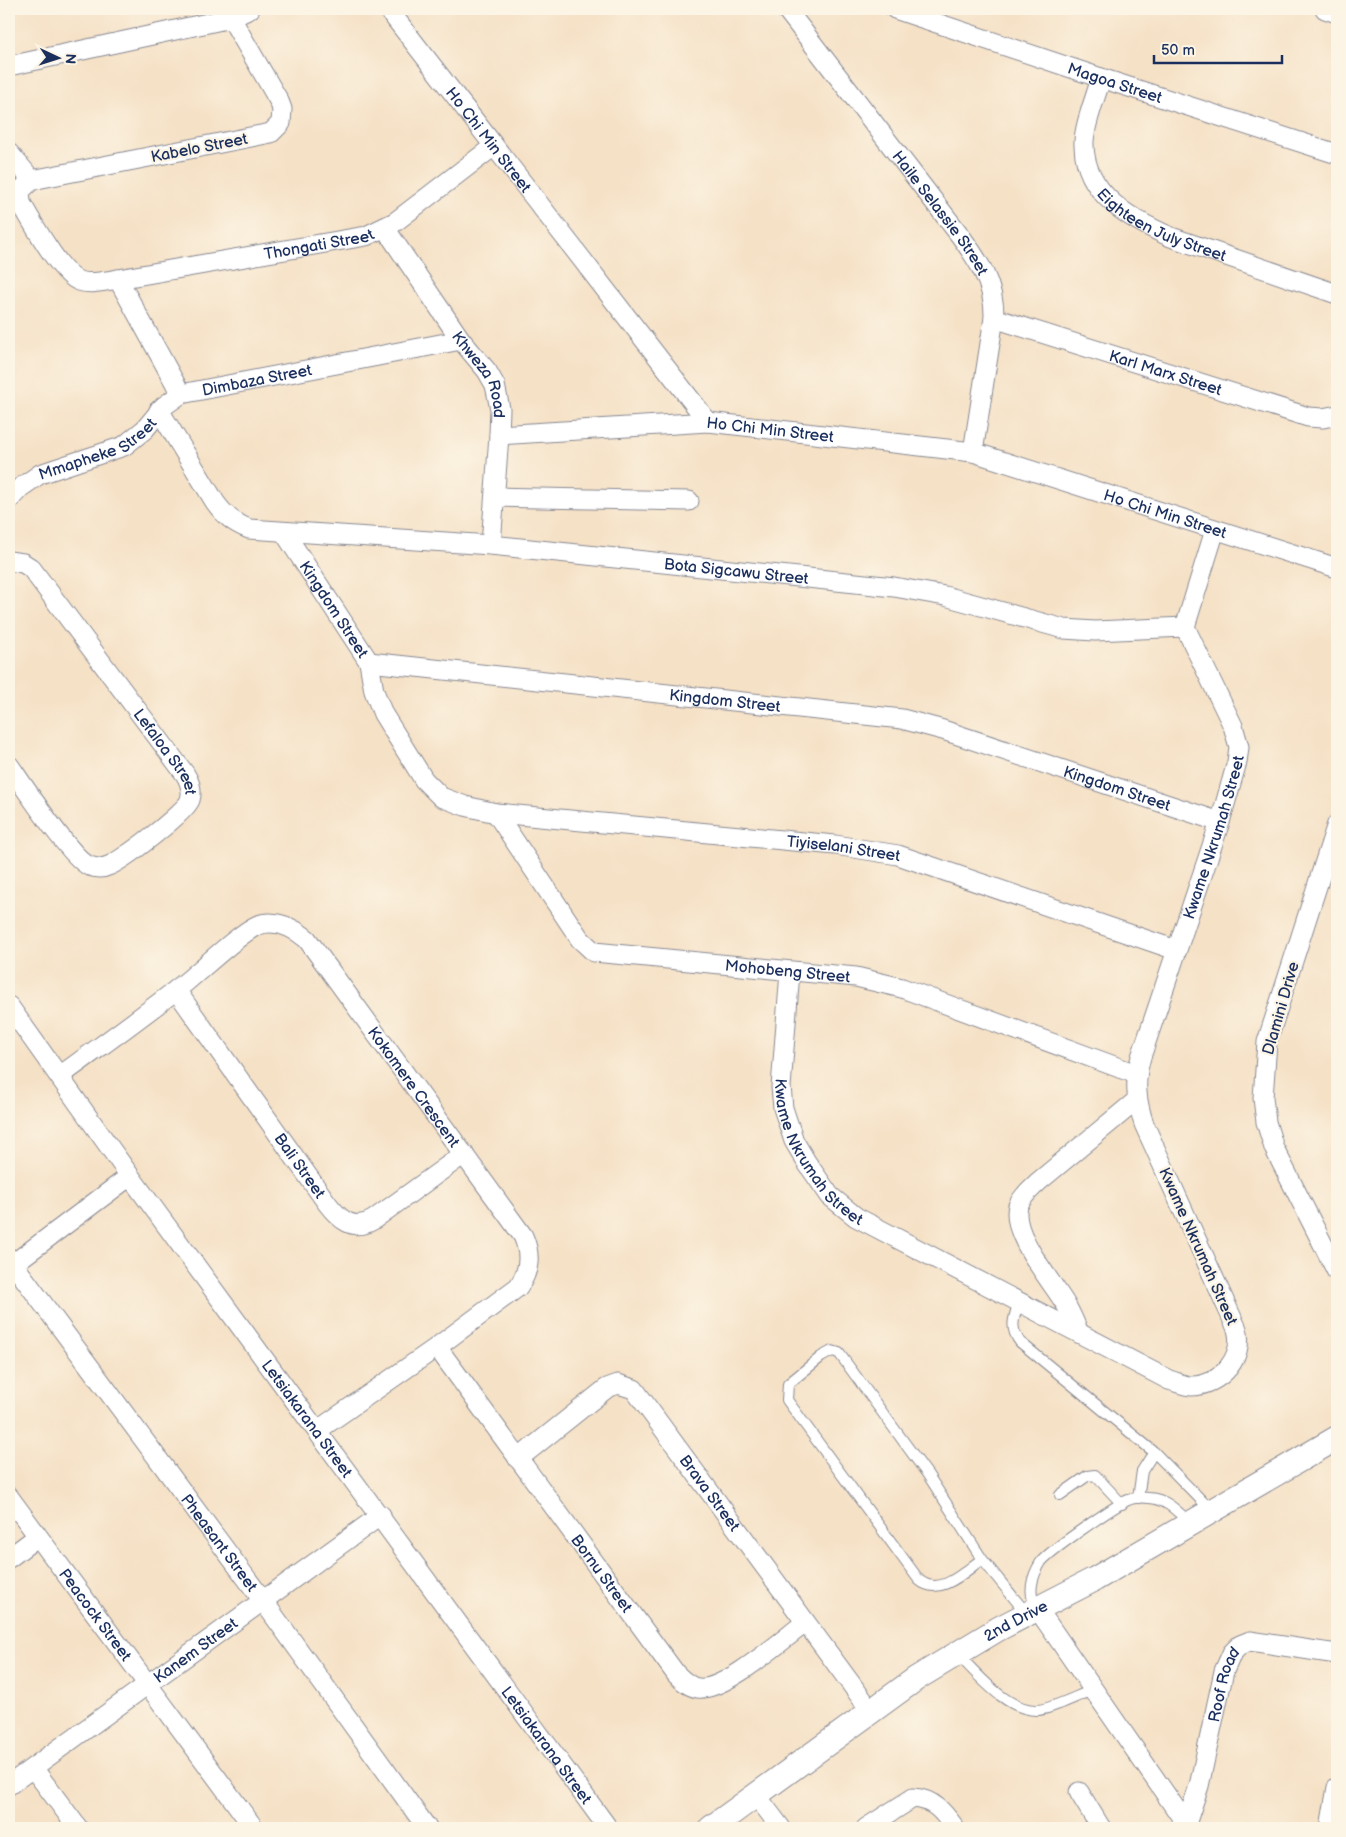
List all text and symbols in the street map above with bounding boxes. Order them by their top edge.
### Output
north arrow [32,32,82,82]
scale bar [1154,32,1281,64]
text: 50 m [1161,41,1195,60]
text: N [62,53,79,65]
street label: Magoa Street [1065,59,1164,108]
street label: Ho Chi Min Street [441,84,535,197]
street label: Kabelo Street [149,130,249,167]
street label: Haile Selassie Street [888,147,992,279]
street label: Eighteen July Street [1092,185,1228,266]
street label: Thongati Street [263,225,378,265]
street label: Khweza Road [447,328,508,418]
street label: Karl Marx Street [1107,347,1224,400]
street label: Dimbaza Street [200,361,314,401]
street label: Mmapheke Street [36,414,161,485]
street label: Ho Chi Min Street [705,414,835,447]
street label: Ho Chi Min Street [1101,486,1229,543]
street label: Bota Sigcawu Street [663,555,810,589]
street label: Kingdom Street [295,558,372,662]
street label: Kingdom Street [668,686,782,717]
street label: Lefaloa Street [129,706,199,795]
street label: Kwame Nkrumah Street [1180,754,1249,922]
street label: Kingdom Street [1061,763,1173,816]
street label: Tiyiselani Street [786,832,902,866]
street label: Mohobeng Street [724,957,851,987]
street label: Dlamini Drive [1259,959,1304,1057]
street label: Kokomere Crescent [363,1024,463,1151]
street label: Kwame Nkrumah Street [770,1078,866,1230]
street label: Bali Street [270,1130,329,1203]
street label: Kwame Nkrumah Street [1154,1165,1241,1328]
street label: Letsiakarana Street [257,1357,356,1482]
street label: Brava Street [675,1452,743,1535]
street label: Pheasant Street [176,1491,261,1596]
street label: Bornu Street [566,1531,636,1617]
street label: Peacock Street [54,1565,135,1665]
street label: 2nd Drive [981,1597,1052,1646]
street label: Kanem Street [150,1614,242,1688]
street label: Roof Road [1205,1643,1244,1724]
street label: Letsiakarana Street [496,1683,595,1808]

